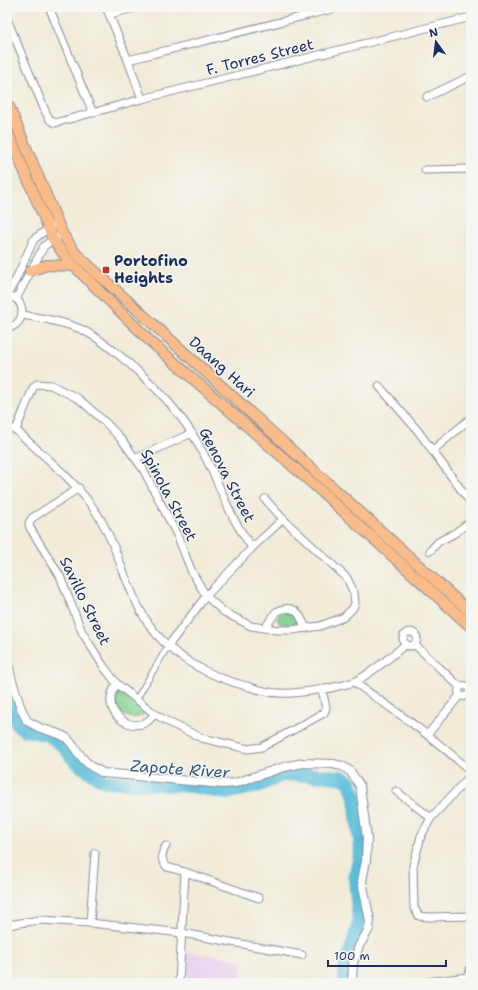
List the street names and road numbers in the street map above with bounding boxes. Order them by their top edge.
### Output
street label: F. Torres Street [204,34,316,80]
street label: Daang Hari [185,332,259,402]
street label: Genova Street [194,424,260,526]
street label: Spinola Street [136,445,202,545]
street label: Savillo Street [55,553,115,649]

